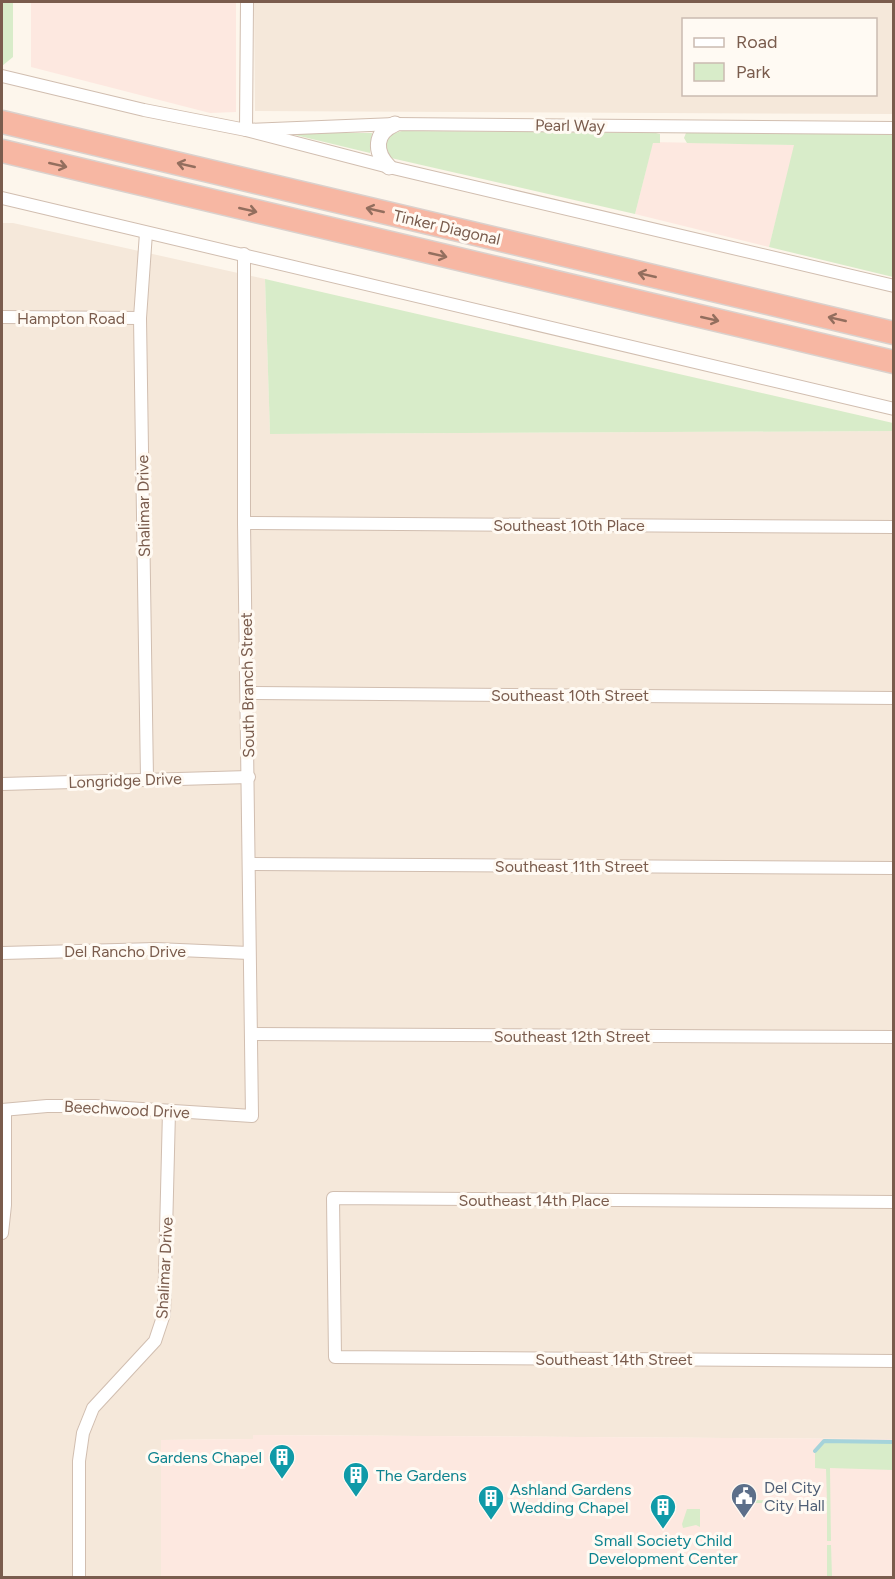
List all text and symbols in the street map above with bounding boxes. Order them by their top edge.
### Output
legend [682,18,877,96]
text: Road [736,31,777,53]
text: Park [736,61,771,83]
street label: Pearl Way [535,115,606,136]
one-way arrow [176,159,195,171]
one-way arrow [48,160,68,171]
one-way arrow [238,204,257,216]
one-way arrow [366,204,385,216]
street label: Tinker Diagonal [391,206,502,249]
one-way arrow [428,249,447,261]
one-way arrow [638,268,657,280]
street label: Hampton Road [17,309,125,328]
one-way arrow [700,313,719,325]
one-way arrow [827,313,846,325]
street label: Shalimar Drive [133,454,154,557]
street label: Southeast 10th Place [493,516,645,535]
street label: South Branch Street [237,612,258,758]
street label: Southeast 10th Street [491,686,649,705]
street label: Longridge Drive [68,769,182,792]
street label: Southeast 11th Street [495,857,649,876]
street label: Del Rancho Drive [64,942,186,961]
street label: Southeast 12th Street [494,1027,650,1046]
street label: Beechwood Drive [64,1097,191,1122]
street label: Southeast 14th Place [458,1191,610,1210]
street label: Shalimar Drive [152,1216,177,1320]
street label: Southeast 14th Street [535,1350,693,1369]
building icon: Gardens Chapel [267,1442,297,1480]
place label: Gardens Chapel [147,1448,262,1467]
building icon: The Gardens [341,1460,371,1498]
place label: The Gardens [376,1466,467,1485]
place label: Del City City Hall [764,1478,825,1515]
place label: Ashland Gardens Wedding Chapel [510,1480,631,1517]
public building icon: Del City City Hall [729,1481,759,1519]
building icon: Ashland Gardens Wedding Chapel [476,1483,506,1521]
building icon: Small Society Child Development Center [648,1492,678,1530]
place label: Small Society Child Development Center [588,1531,738,1568]

